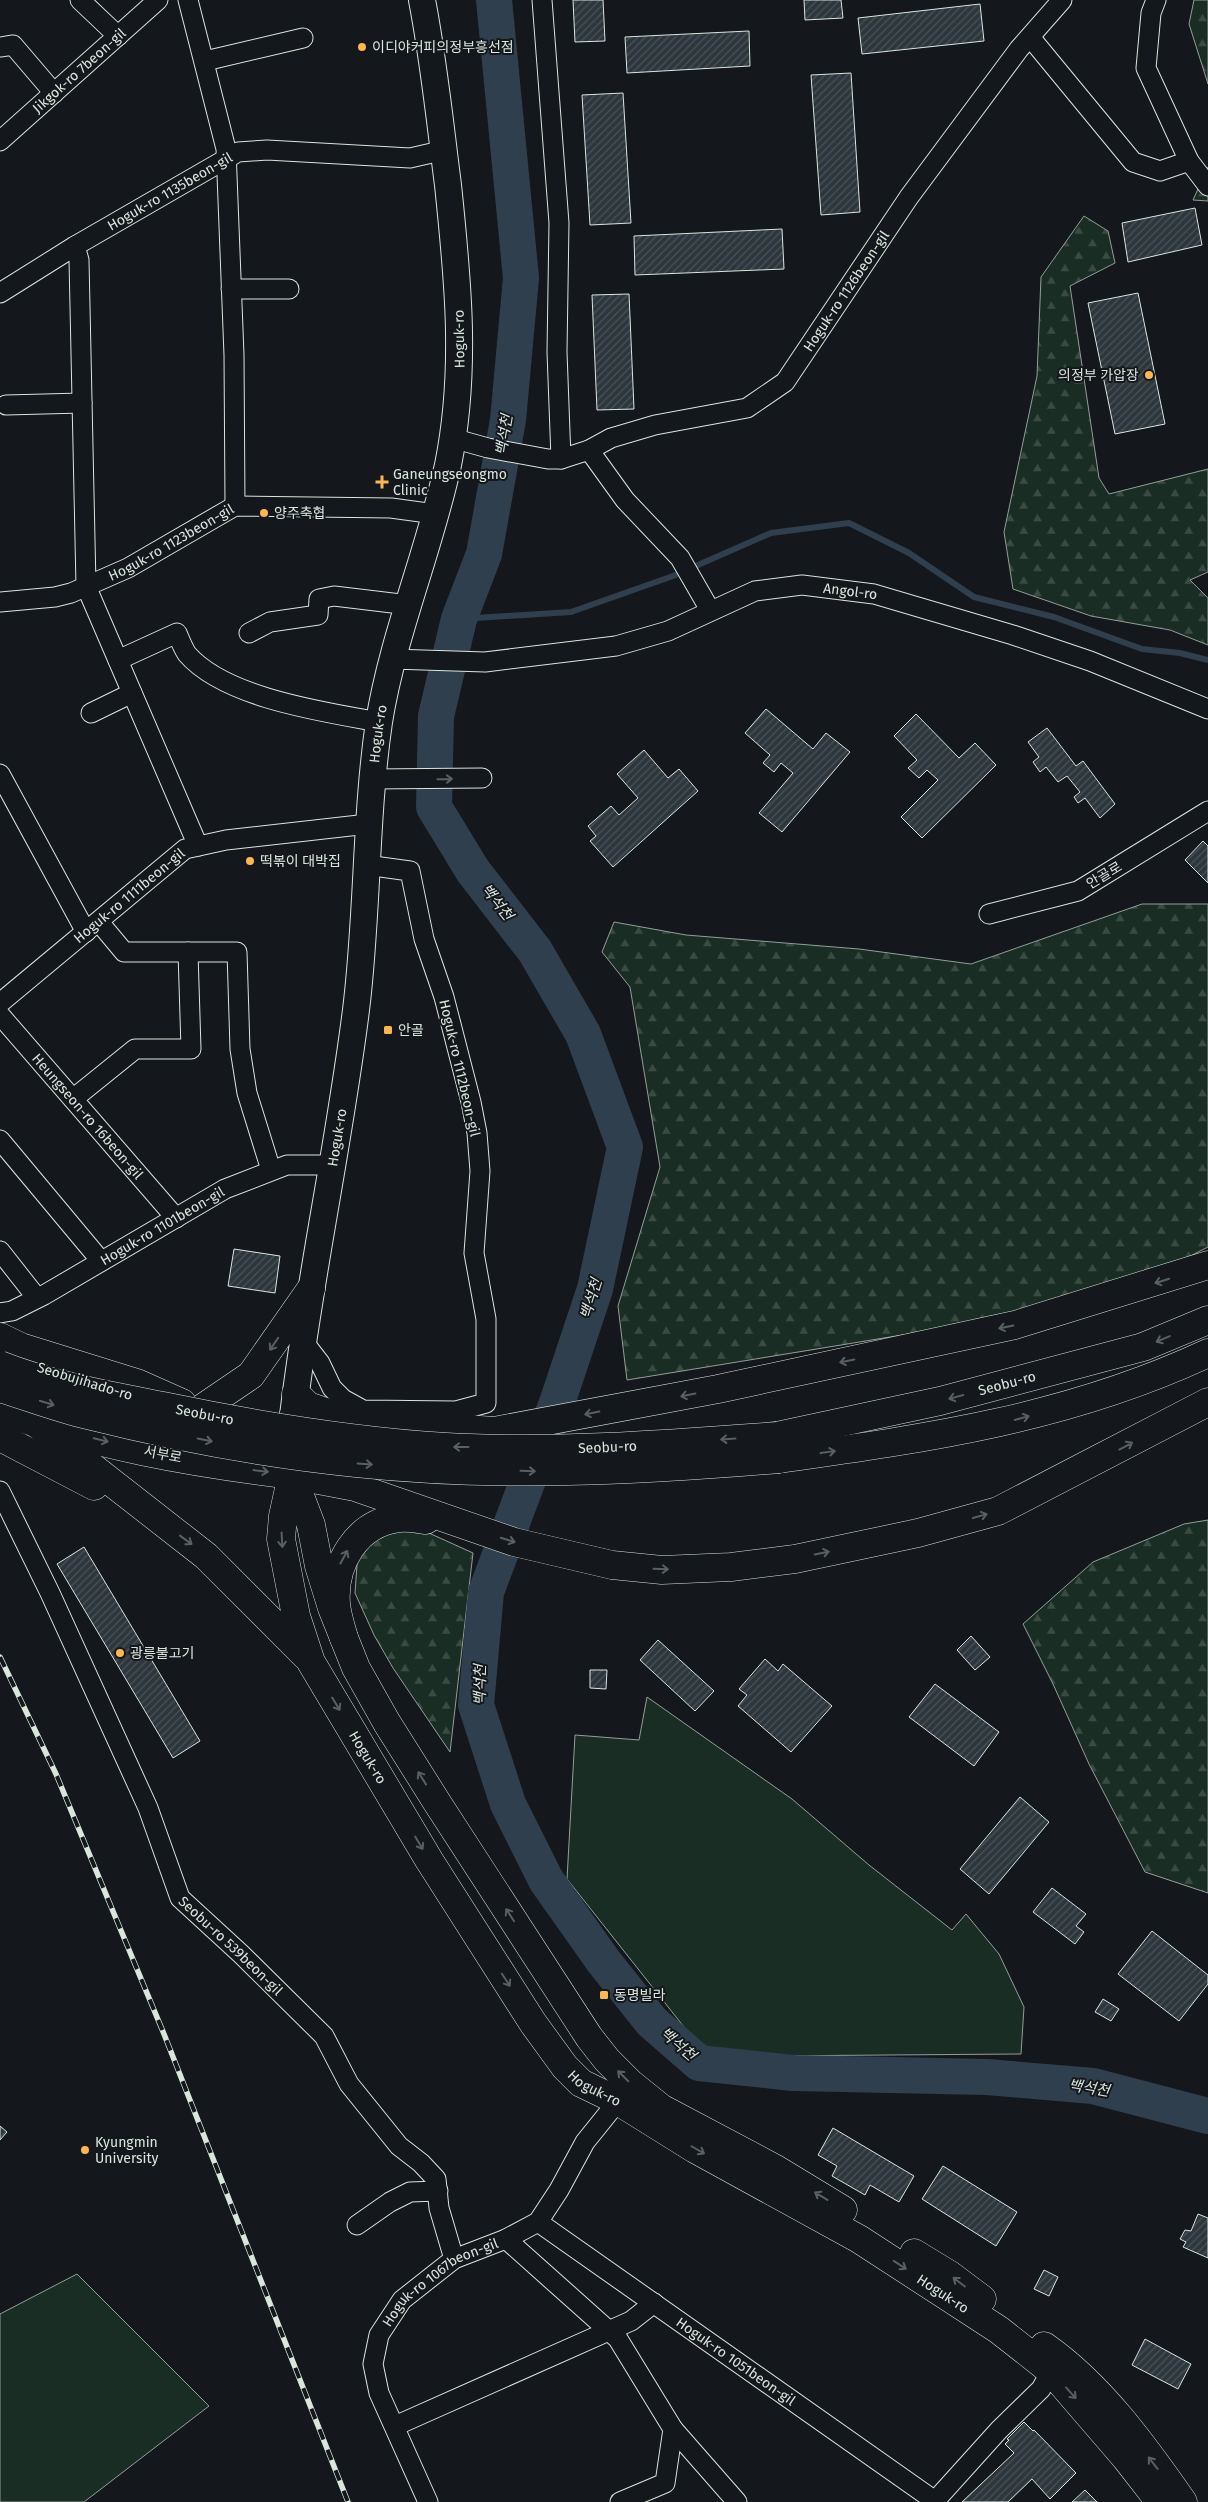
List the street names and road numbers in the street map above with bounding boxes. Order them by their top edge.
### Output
street label: Jikgok-ro 7beon-gil [29,25,130,117]
street label: Hoguk-ro 1135beon-gil [105,149,236,234]
street label: Hoguk-ro 1126beon-gil [800,227,893,355]
street label: Hoguk-ro [450,310,469,368]
street label: Hoguk-ro 1123beon-gil [106,501,237,585]
street label: Angol-ro [822,580,878,603]
street label: Hoguk-ro [366,703,391,764]
street label: Hoguk-ro 1111beon-gil [70,845,188,947]
street label: 안골로 [1083,858,1125,893]
street label: Hoguk-ro 1112beon-gil [435,998,484,1138]
street label: Heungseon-ro 16beon-gil [28,1050,146,1183]
street label: Hoguk-ro [324,1107,351,1168]
street label: Hoguk-ro 1101beon-gil [97,1183,228,1269]
street label: Seobujihado-ro [35,1359,135,1404]
street label: Seobu-ro [976,1368,1038,1399]
street label: Seobu-ro [174,1401,235,1429]
street label: Seobu-ro [578,1438,637,1457]
street label: 서부로 [142,1442,184,1467]
street label: Hoguk-ro [345,1728,390,1787]
street label: Seobu-ro 539beon-gil [175,1893,286,1999]
street label: Hoguk-ro [564,2067,624,2110]
street label: Hoguk-ro 1067beon-gil [379,2235,501,2330]
street label: Hoguk-ro [914,2271,972,2317]
street label: Hoguk-ro 1051beon-gil [673,2314,799,2409]

